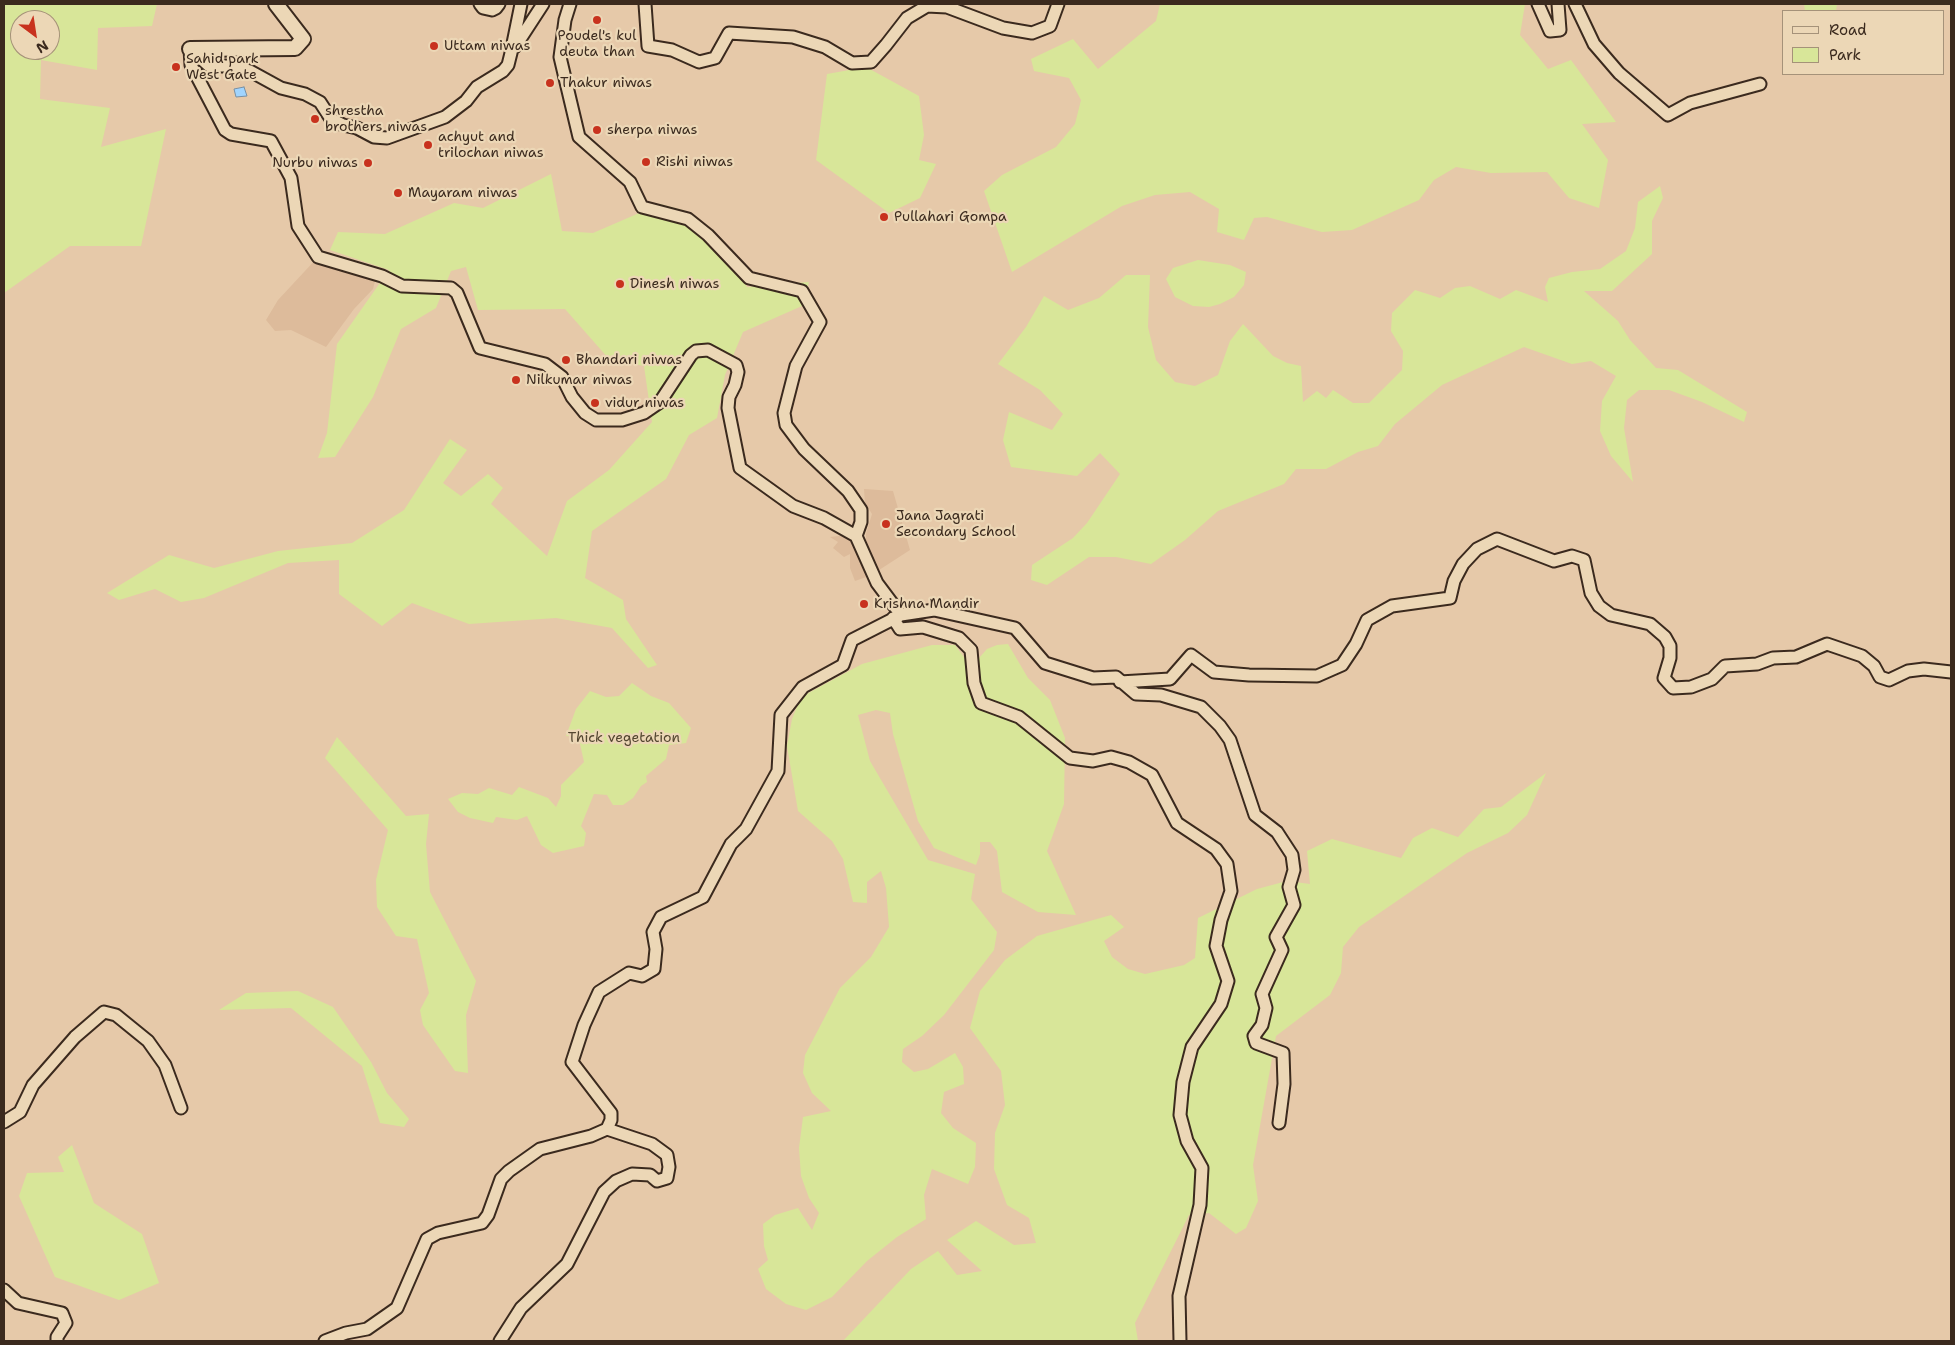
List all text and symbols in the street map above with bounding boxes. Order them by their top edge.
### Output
north arrow [10,10,60,60]
legend [1782,10,1945,75]
marker: Poudel's kul deuta than [591,14,603,26]
text: Road [1829,20,1867,40]
place label: Poudel's kul deuta than [558,28,636,60]
text: N [33,36,52,58]
place label: Uttam niwas [444,38,530,54]
marker: Uttam niwas [428,40,440,52]
text: Park [1829,45,1861,65]
place label: Sahid park West Gate [186,51,259,84]
marker: Sahid park West Gate [170,61,182,73]
place label: Thakur niwas [560,75,652,91]
marker: Thakur niwas [544,77,556,89]
place label: shrestha brothers niwas [325,103,427,136]
marker: shrestha brothers niwas [309,113,321,125]
place label: sherpa niwas [607,122,697,138]
marker: sherpa niwas [591,124,603,136]
place label: achyut and trilochan niwas [438,129,544,162]
marker: achyut and trilochan niwas [422,139,434,151]
place label: Rishi niwas [656,154,733,170]
place label: Nurbu niwas [272,155,358,171]
marker: Rishi niwas [640,156,652,168]
marker: Nurbu niwas [362,157,374,169]
place label: Mayaram niwas [408,185,517,201]
marker: Mayaram niwas [392,187,404,199]
place label: Pullahari Gompa [894,209,1007,225]
marker: Pullahari Gompa [878,211,890,223]
place label: Dinesh niwas [630,276,719,292]
marker: Dinesh niwas [614,278,626,290]
place label: Bhandari niwas [576,352,682,368]
marker: Bhandari niwas [560,354,572,366]
place label: Nilkumar niwas [526,372,632,388]
marker: Nilkumar niwas [510,374,522,386]
place label: vidur niwas [605,395,684,411]
marker: vidur niwas [589,397,601,409]
place label: Jana Jagrati Secondary School [896,508,1016,540]
marker: Jana Jagrati Secondary School [880,518,892,530]
place label: Krishna Mandir [874,596,979,612]
marker: Krishna Mandir [858,598,870,610]
park label: Thick vegetation [568,730,680,746]

